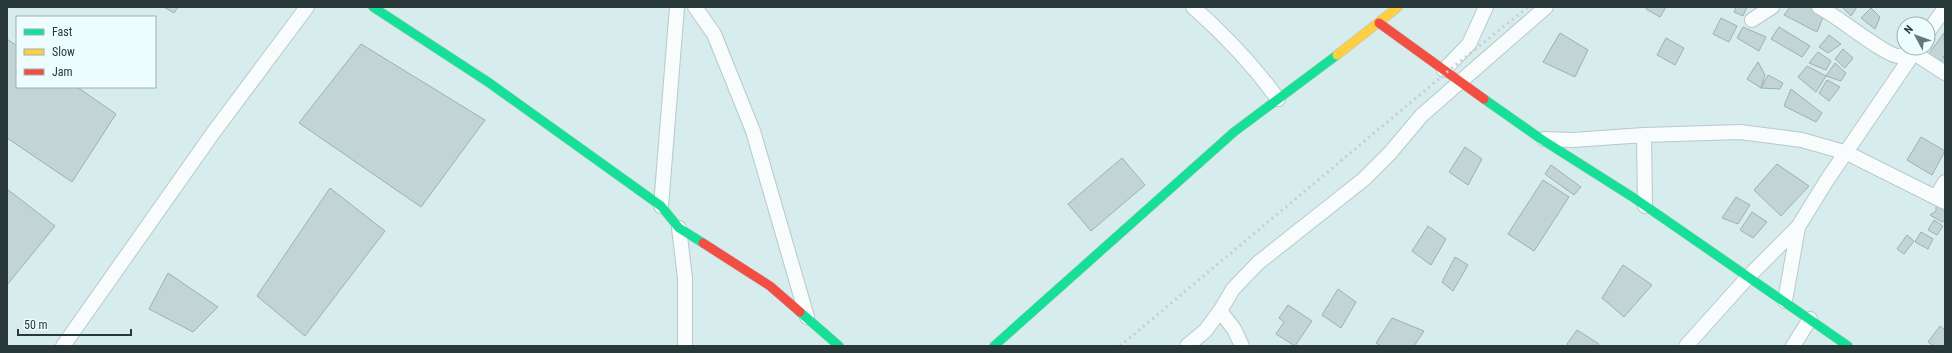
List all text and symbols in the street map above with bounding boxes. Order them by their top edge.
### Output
legend [16,16,156,88]
north arrow [1896,16,1936,56]
text: N [1902,23,1916,37]
text: Fast [52,25,73,39]
text: Slow [52,45,75,59]
text: Jam [52,65,73,79]
scale bar [18,311,131,337]
text: 50 m [24,318,48,332]

